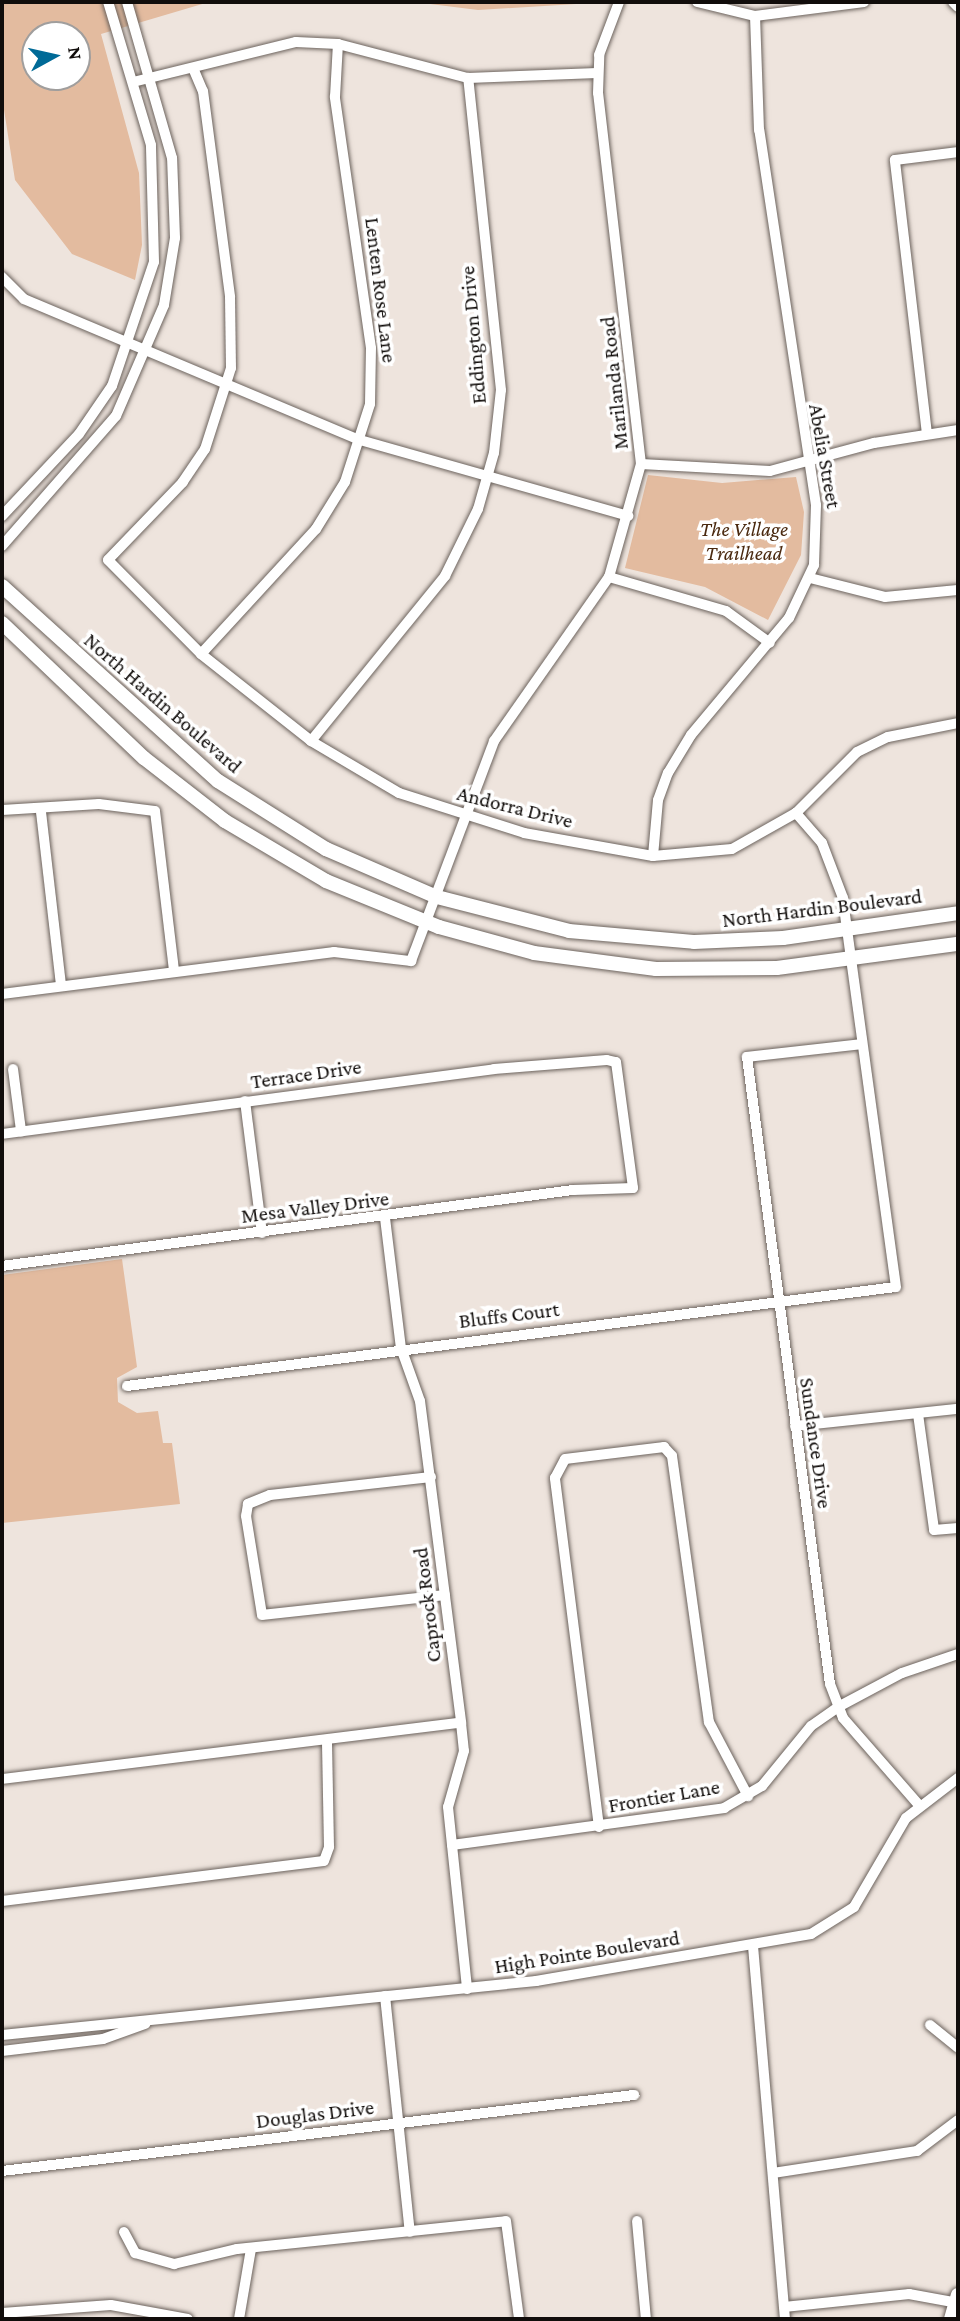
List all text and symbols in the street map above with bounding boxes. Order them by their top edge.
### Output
north arrow [21,21,91,91]
text: N [64,45,87,61]
street label: Lenten Rose Lane [360,216,402,364]
street label: Eddington Drive [454,265,492,405]
street label: Marilanda Road [594,315,634,451]
street label: Abelia Street [803,402,847,510]
park label: The Village Trailhead [700,516,788,566]
street label: North Hardin Boulevard [79,628,247,778]
street label: Andorra Drive [454,780,576,834]
street label: North Hardin Boulevard [721,883,923,933]
street label: Terrace Drive [249,1054,363,1094]
street label: Mesa Valley Drive [240,1185,390,1229]
street label: Bluffs Court [457,1296,561,1334]
street label: Sundance Drive [794,1376,838,1510]
street label: Caprock Road [407,1546,447,1664]
street label: Frontier Lane [606,1774,722,1818]
street label: High Pointe Boulevard [493,1925,681,1979]
street label: Douglas Drive [255,2094,375,2134]

